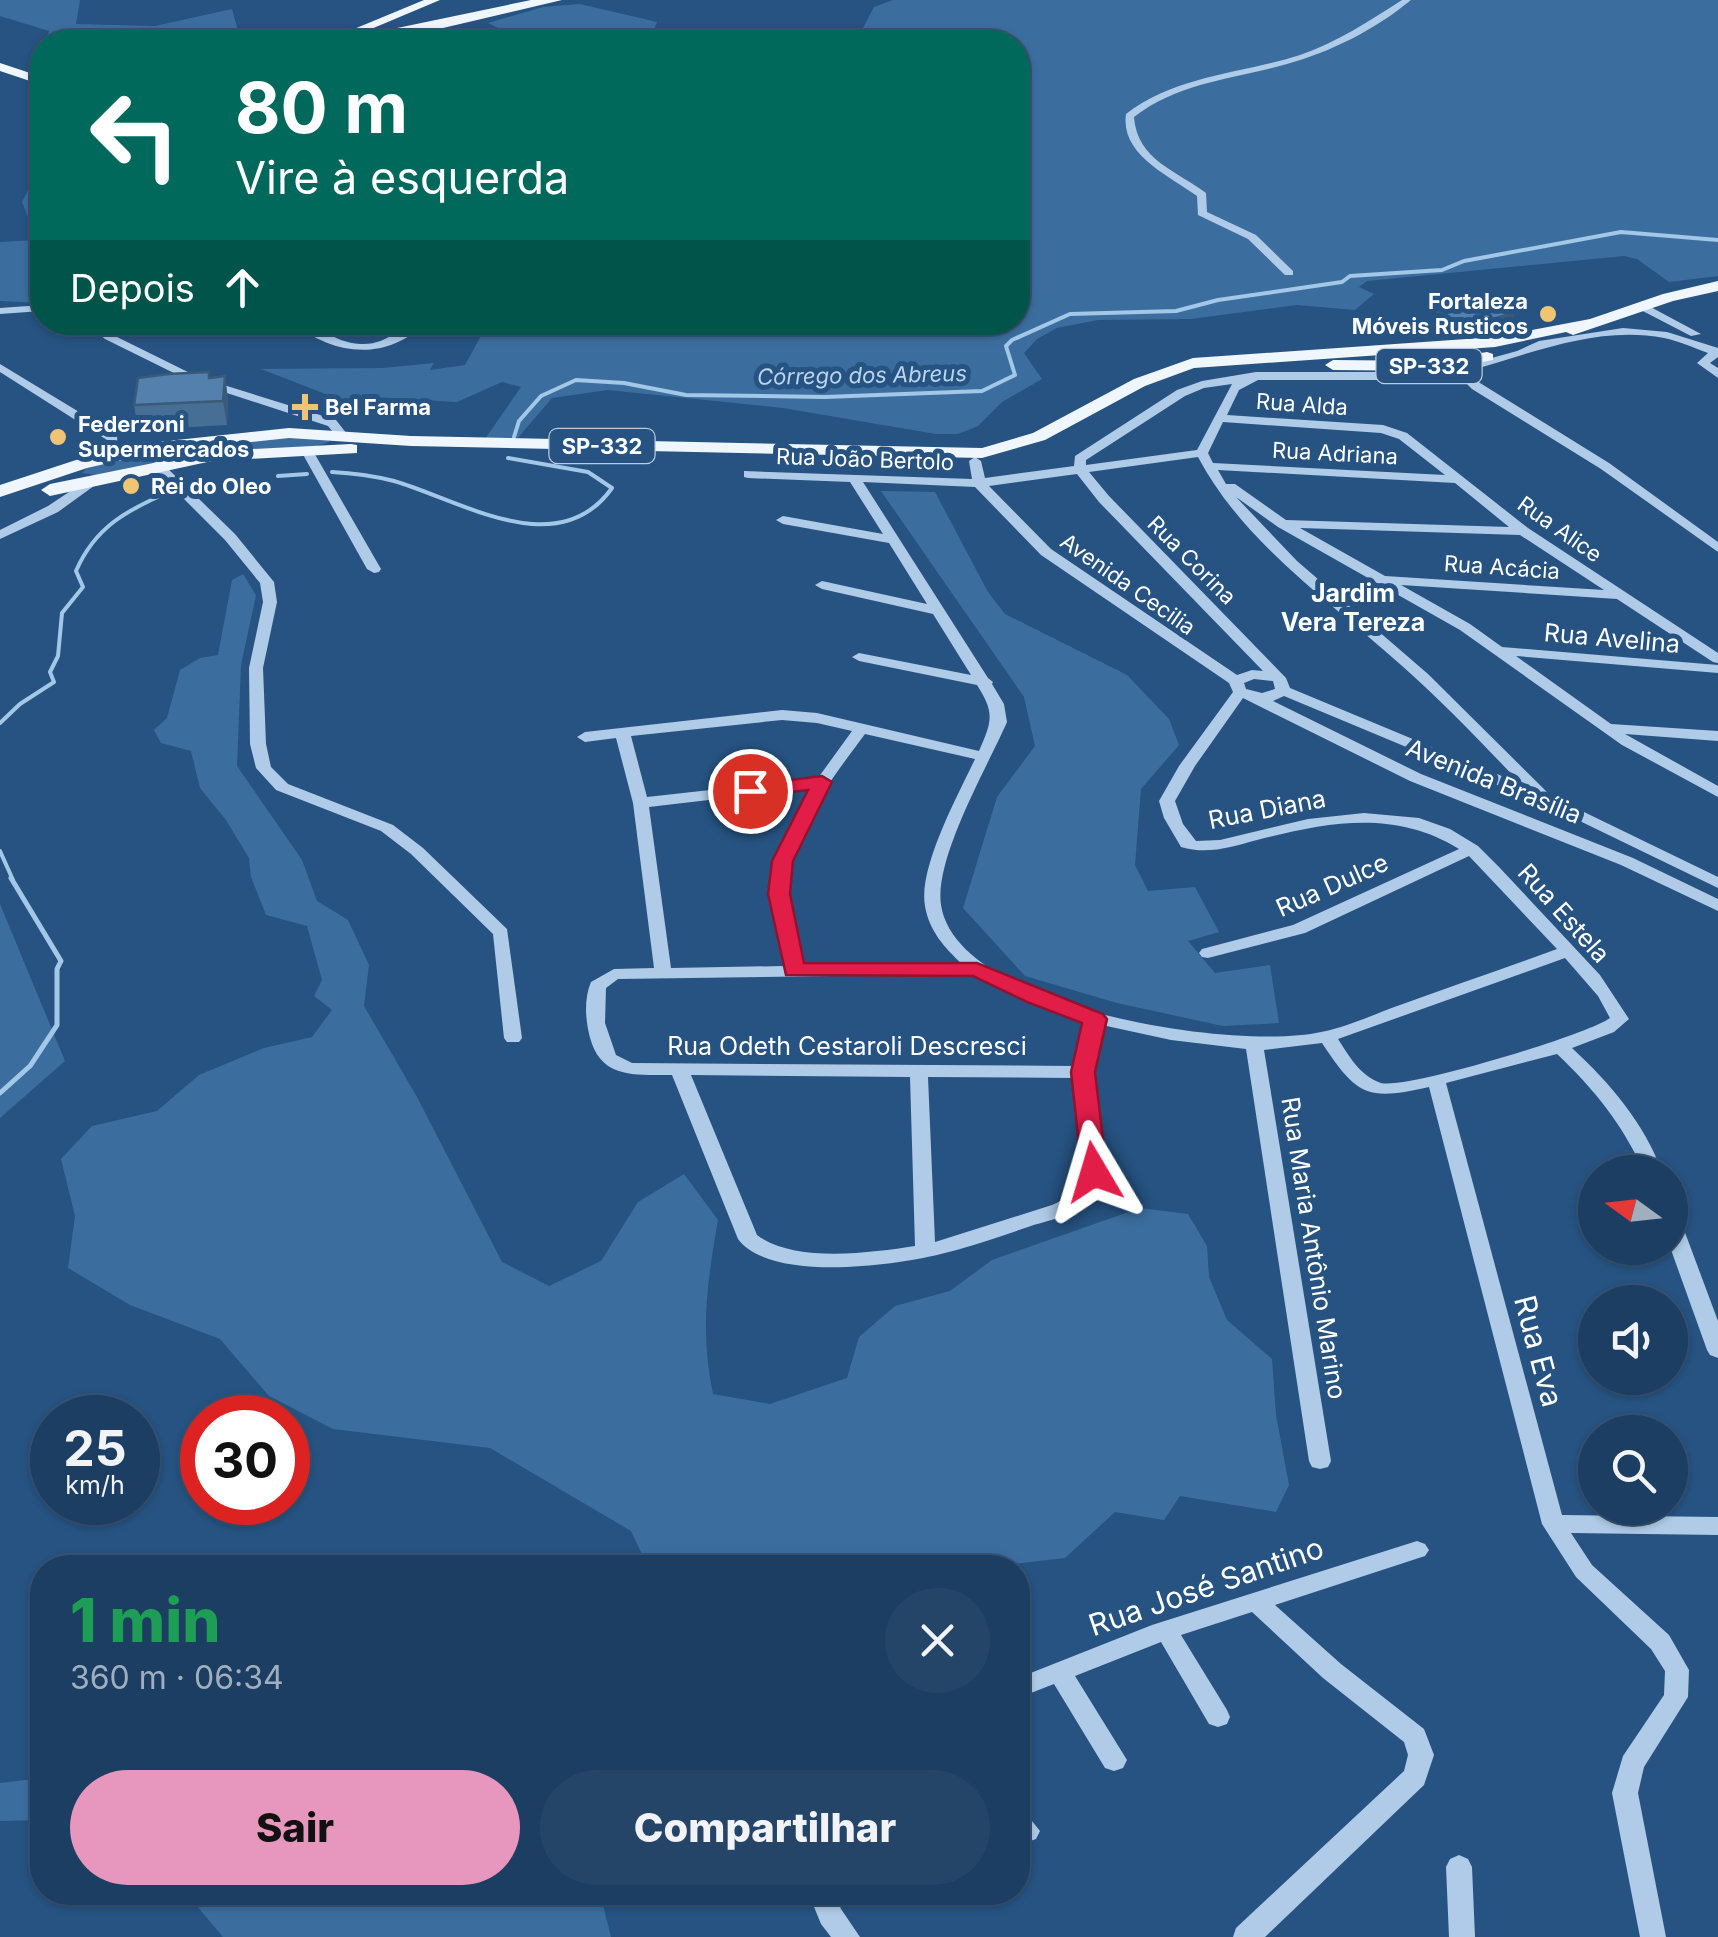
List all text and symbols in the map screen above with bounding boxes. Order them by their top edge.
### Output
text: 80 m [235,65,408,150]
icon: left [70,70,200,200]
text: Vire à esquerda [235,150,569,205]
icon: ahead [215,260,270,315]
text: Depois [70,265,195,311]
place label: Fortaleza Móveis Rusticos [1352,288,1528,339]
marker: Fortaleza Móveis Rusticos [1537,303,1559,325]
road number: SP-332 [1376,349,1482,383]
water label: Córrego dos Abreus [757,360,967,390]
street label: Rua Alda [1255,388,1349,420]
place label: Bel Farma [325,394,431,420]
marker: Bel Farma [294,396,316,418]
place label: Federzoni Supermercados [78,411,249,462]
marker: Federzoni Supermercados [47,426,69,448]
road number: SP-332 [550,429,654,463]
street label: Rua Adriana [1271,437,1399,469]
street label: Rua João Bertolo [776,443,954,475]
place label: Rei do Oleo [151,473,272,499]
marker: Rei do Oleo [120,475,142,497]
street label: Rua Alice [1513,491,1607,567]
street label: Rua Corina [1142,510,1242,610]
street label: Avenida Cecilia [1056,528,1200,640]
street label: Rua Acácia [1443,550,1561,584]
district label: Jardim Vera Tereza [1281,578,1425,637]
street label: Rua Avelina [1543,617,1681,659]
street label: Avenida Brasília [1402,732,1586,830]
pin [708,749,793,834]
icon: arrive [723,764,778,819]
street label: Rua Diana [1206,783,1328,835]
street label: Rua Dulce [1271,847,1393,923]
street label: Rua Estela [1512,857,1616,969]
street label: Rua Odeth Cestaroli Descresci [667,1031,1027,1061]
street label: Rua Maria Antônio Marino [1275,1095,1353,1401]
position arrow [1042,1120,1146,1224]
north arrow [1578,1155,1688,1265]
map controls [1578,1155,1688,1525]
button: sound [1578,1285,1688,1395]
street label: Rua Eva [1507,1291,1571,1411]
speed limit sign: 30 [180,1395,310,1525]
button: search [1578,1415,1688,1525]
text: 25 [63,1418,127,1478]
text: km/h [65,1470,125,1500]
street label: Rua José Santino [1084,1529,1328,1643]
text: 1 min [70,1584,220,1656]
button: close [885,1588,990,1693]
text: 360 m · 06:34 [70,1658,284,1697]
button: Sair [70,1770,520,1885]
button: Compartilhar [540,1770,990,1885]

